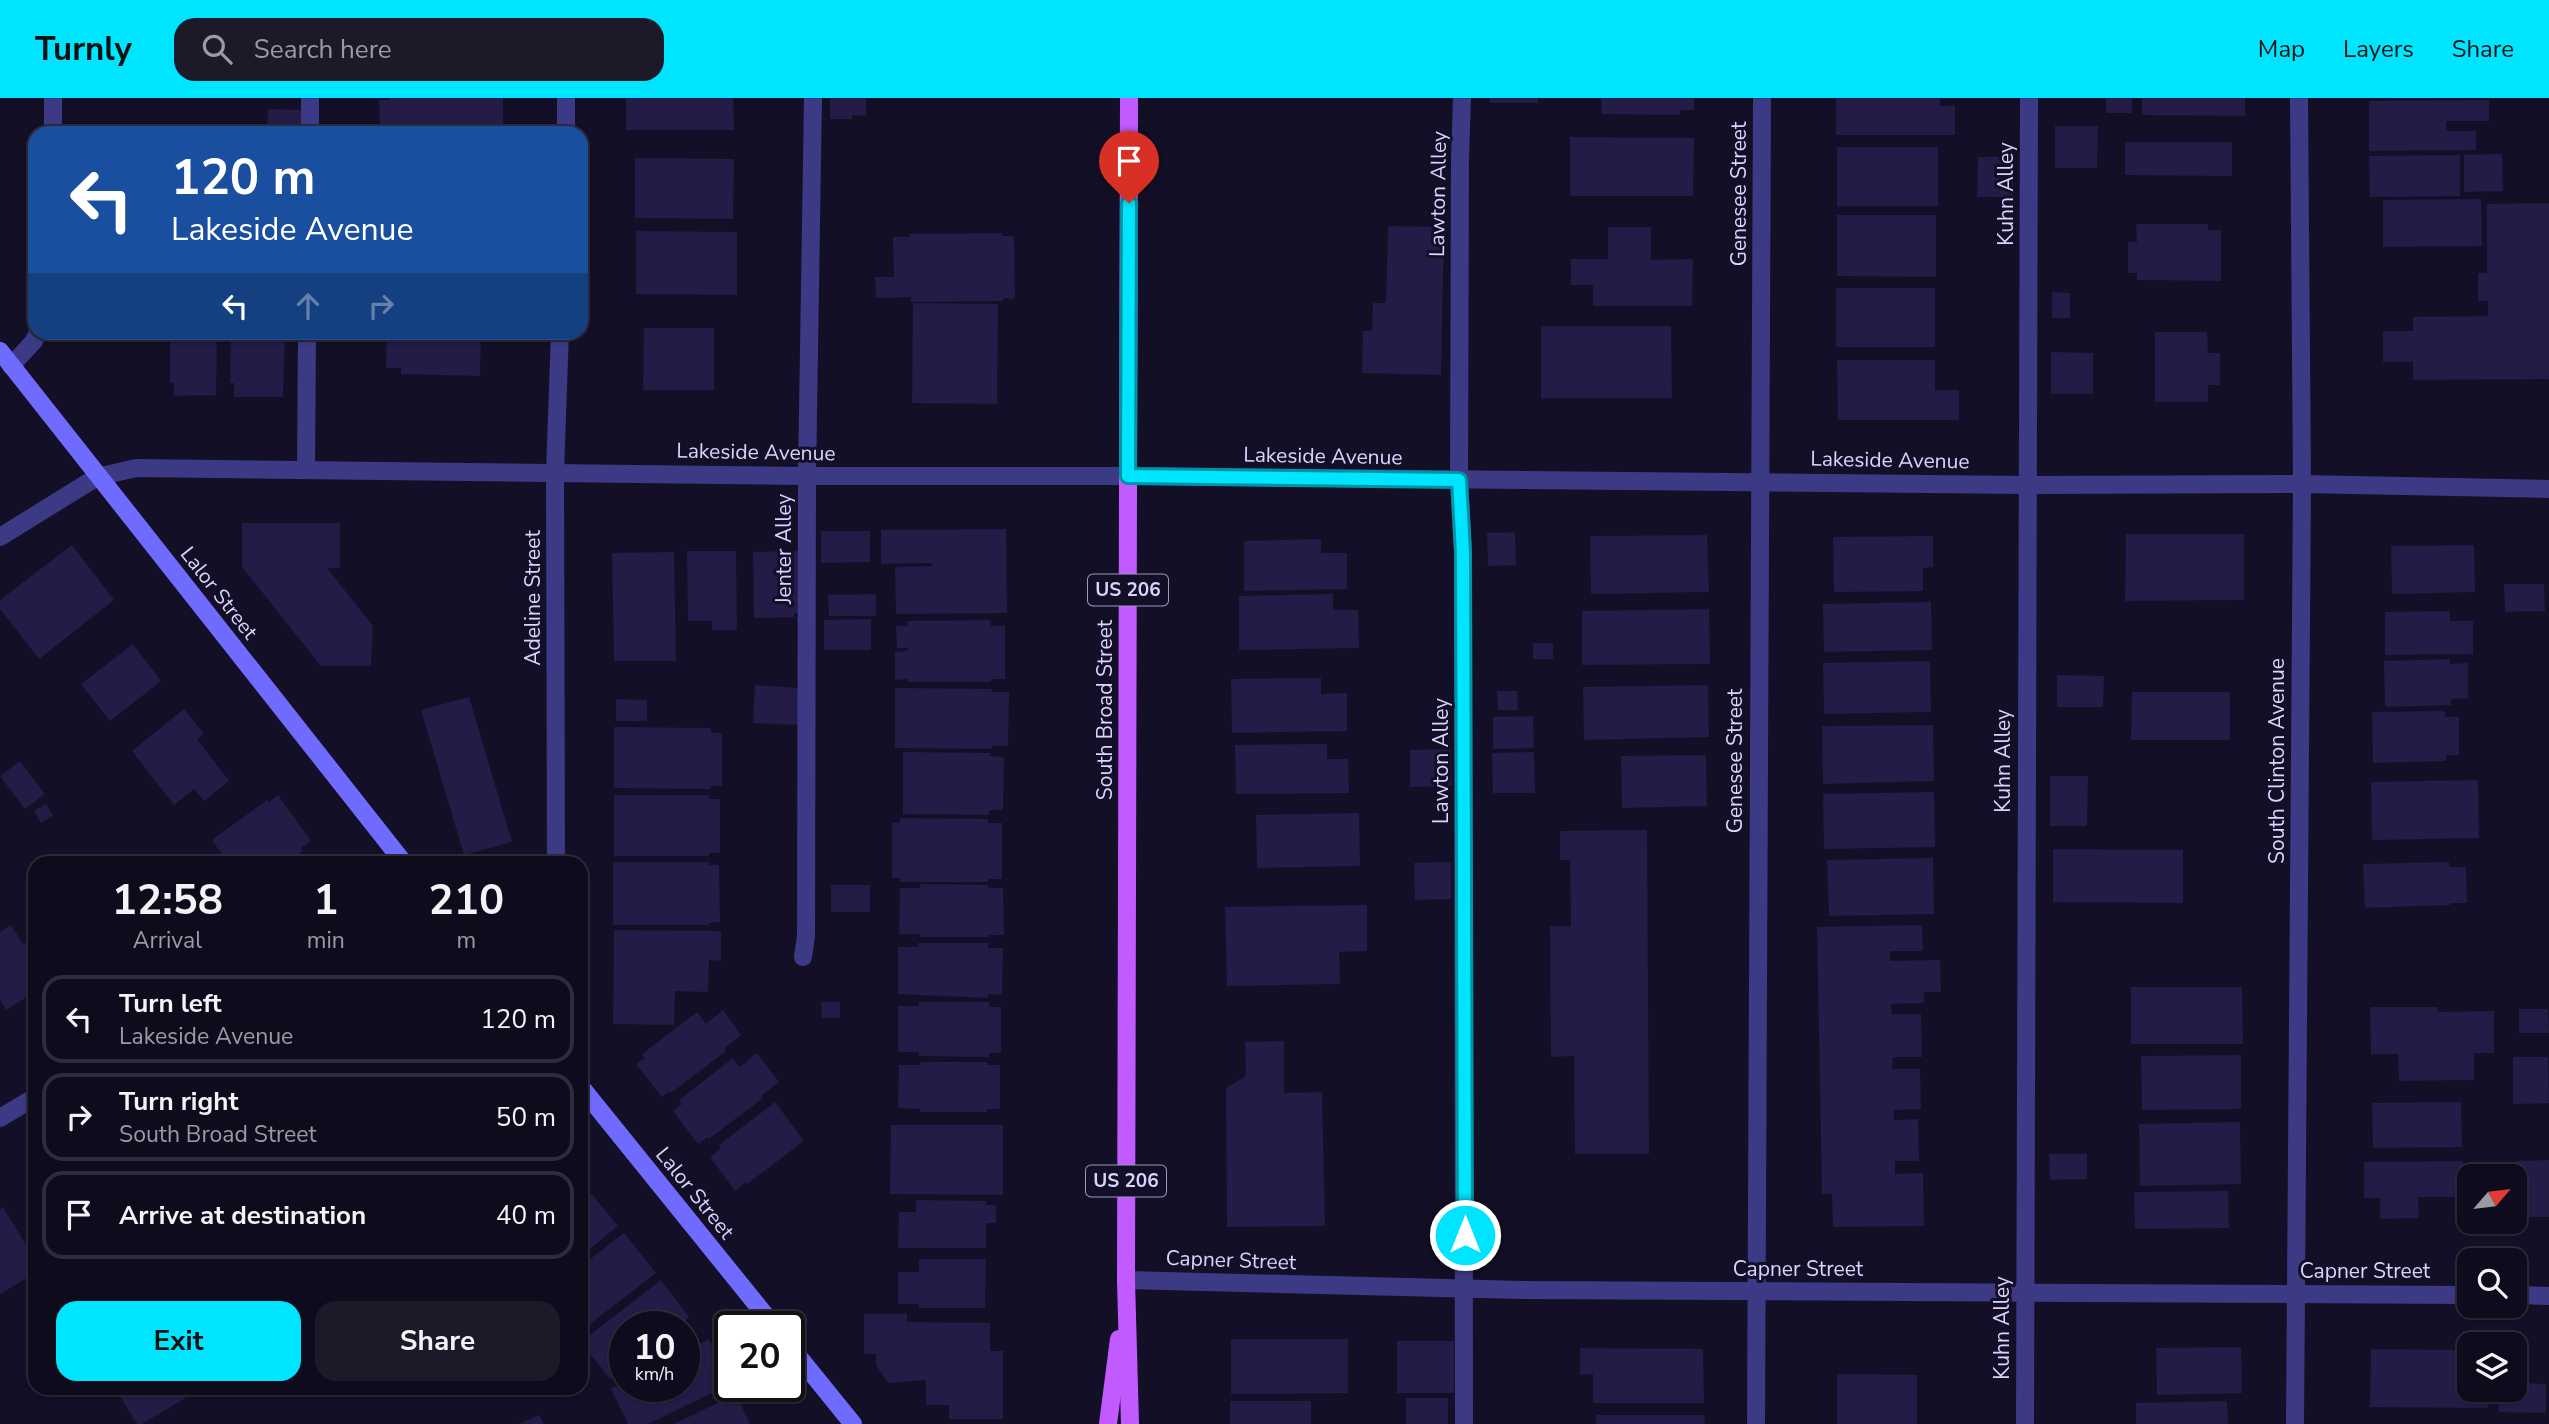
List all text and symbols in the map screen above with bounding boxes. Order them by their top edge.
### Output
search box [174,18,664,81]
text: Turnly [35,27,132,72]
icon: search [198,30,236,68]
text: Search here [254,32,392,67]
text: Map [2258,33,2305,65]
text: Layers [2343,33,2414,65]
text: Share [2452,33,2514,65]
street label: Genesee Street [1725,121,1753,266]
pin [1099,131,1159,203]
street label: Lawton Alley [1423,131,1453,257]
icon: arrive [1110,142,1148,180]
street label: Kuhn Alley [1992,142,2020,246]
text: 120 m [171,144,315,211]
icon: left [56,154,147,245]
text: Lakeside Avenue [171,208,414,251]
icon: left [216,287,254,325]
icon: ahead [289,287,327,325]
icon: right [362,287,400,325]
street label: Lakeside Avenue [676,437,836,467]
street label: Lakeside Avenue [1243,441,1403,471]
street label: Lakeside Avenue [1810,445,1970,475]
street label: Jenter Alley [770,493,798,605]
street label: Adeline Street [519,530,547,666]
street label: Lalor Street [174,541,264,646]
road number: US 206 [1088,575,1168,606]
street label: South Broad Street [1091,619,1119,800]
street label: South Clinton Avenue [2263,658,2291,864]
street label: Genesee Street [1721,688,1749,833]
street label: Lawton Alley [1427,698,1455,824]
street label: Kuhn Alley [1989,709,2017,813]
text: 12:58 [112,872,223,929]
text: 1 [313,872,338,929]
text: 210 [429,872,504,929]
text: Arrival [133,925,202,956]
text: min [307,925,345,956]
text: m [457,925,476,956]
text: Turn left [119,986,222,1021]
icon: left [60,1000,98,1038]
text: 120 m [480,1002,556,1037]
text: Lakeside Avenue [119,1021,293,1052]
text: Turn right [119,1084,238,1119]
icon: right [60,1098,98,1136]
text: 50 m [496,1100,556,1135]
text: South Broad Street [119,1119,317,1150]
street label: Lalor Street [649,1141,741,1245]
north arrow [2457,1164,2527,1234]
map controls [2457,1164,2527,1402]
road number: US 206 [1086,1166,1166,1196]
icon: arrive [60,1196,98,1234]
text: Arrive at destination [119,1198,366,1233]
text: 40 m [496,1198,556,1233]
position arrow [1428,1198,1502,1272]
street label: Capner Street [1165,1244,1297,1276]
button: search [2457,1248,2527,1318]
street label: Capner Street [1733,1255,1864,1283]
street label: Capner Street [2300,1257,2431,1285]
street label: Kuhn Alley [1988,1276,2016,1380]
button: Exit [56,1301,301,1381]
button: Share [315,1301,560,1381]
speed limit sign: 20 [714,1311,805,1402]
text: 10 [633,1324,676,1371]
button: layers [2457,1332,2527,1402]
text: km/h [635,1362,674,1386]

